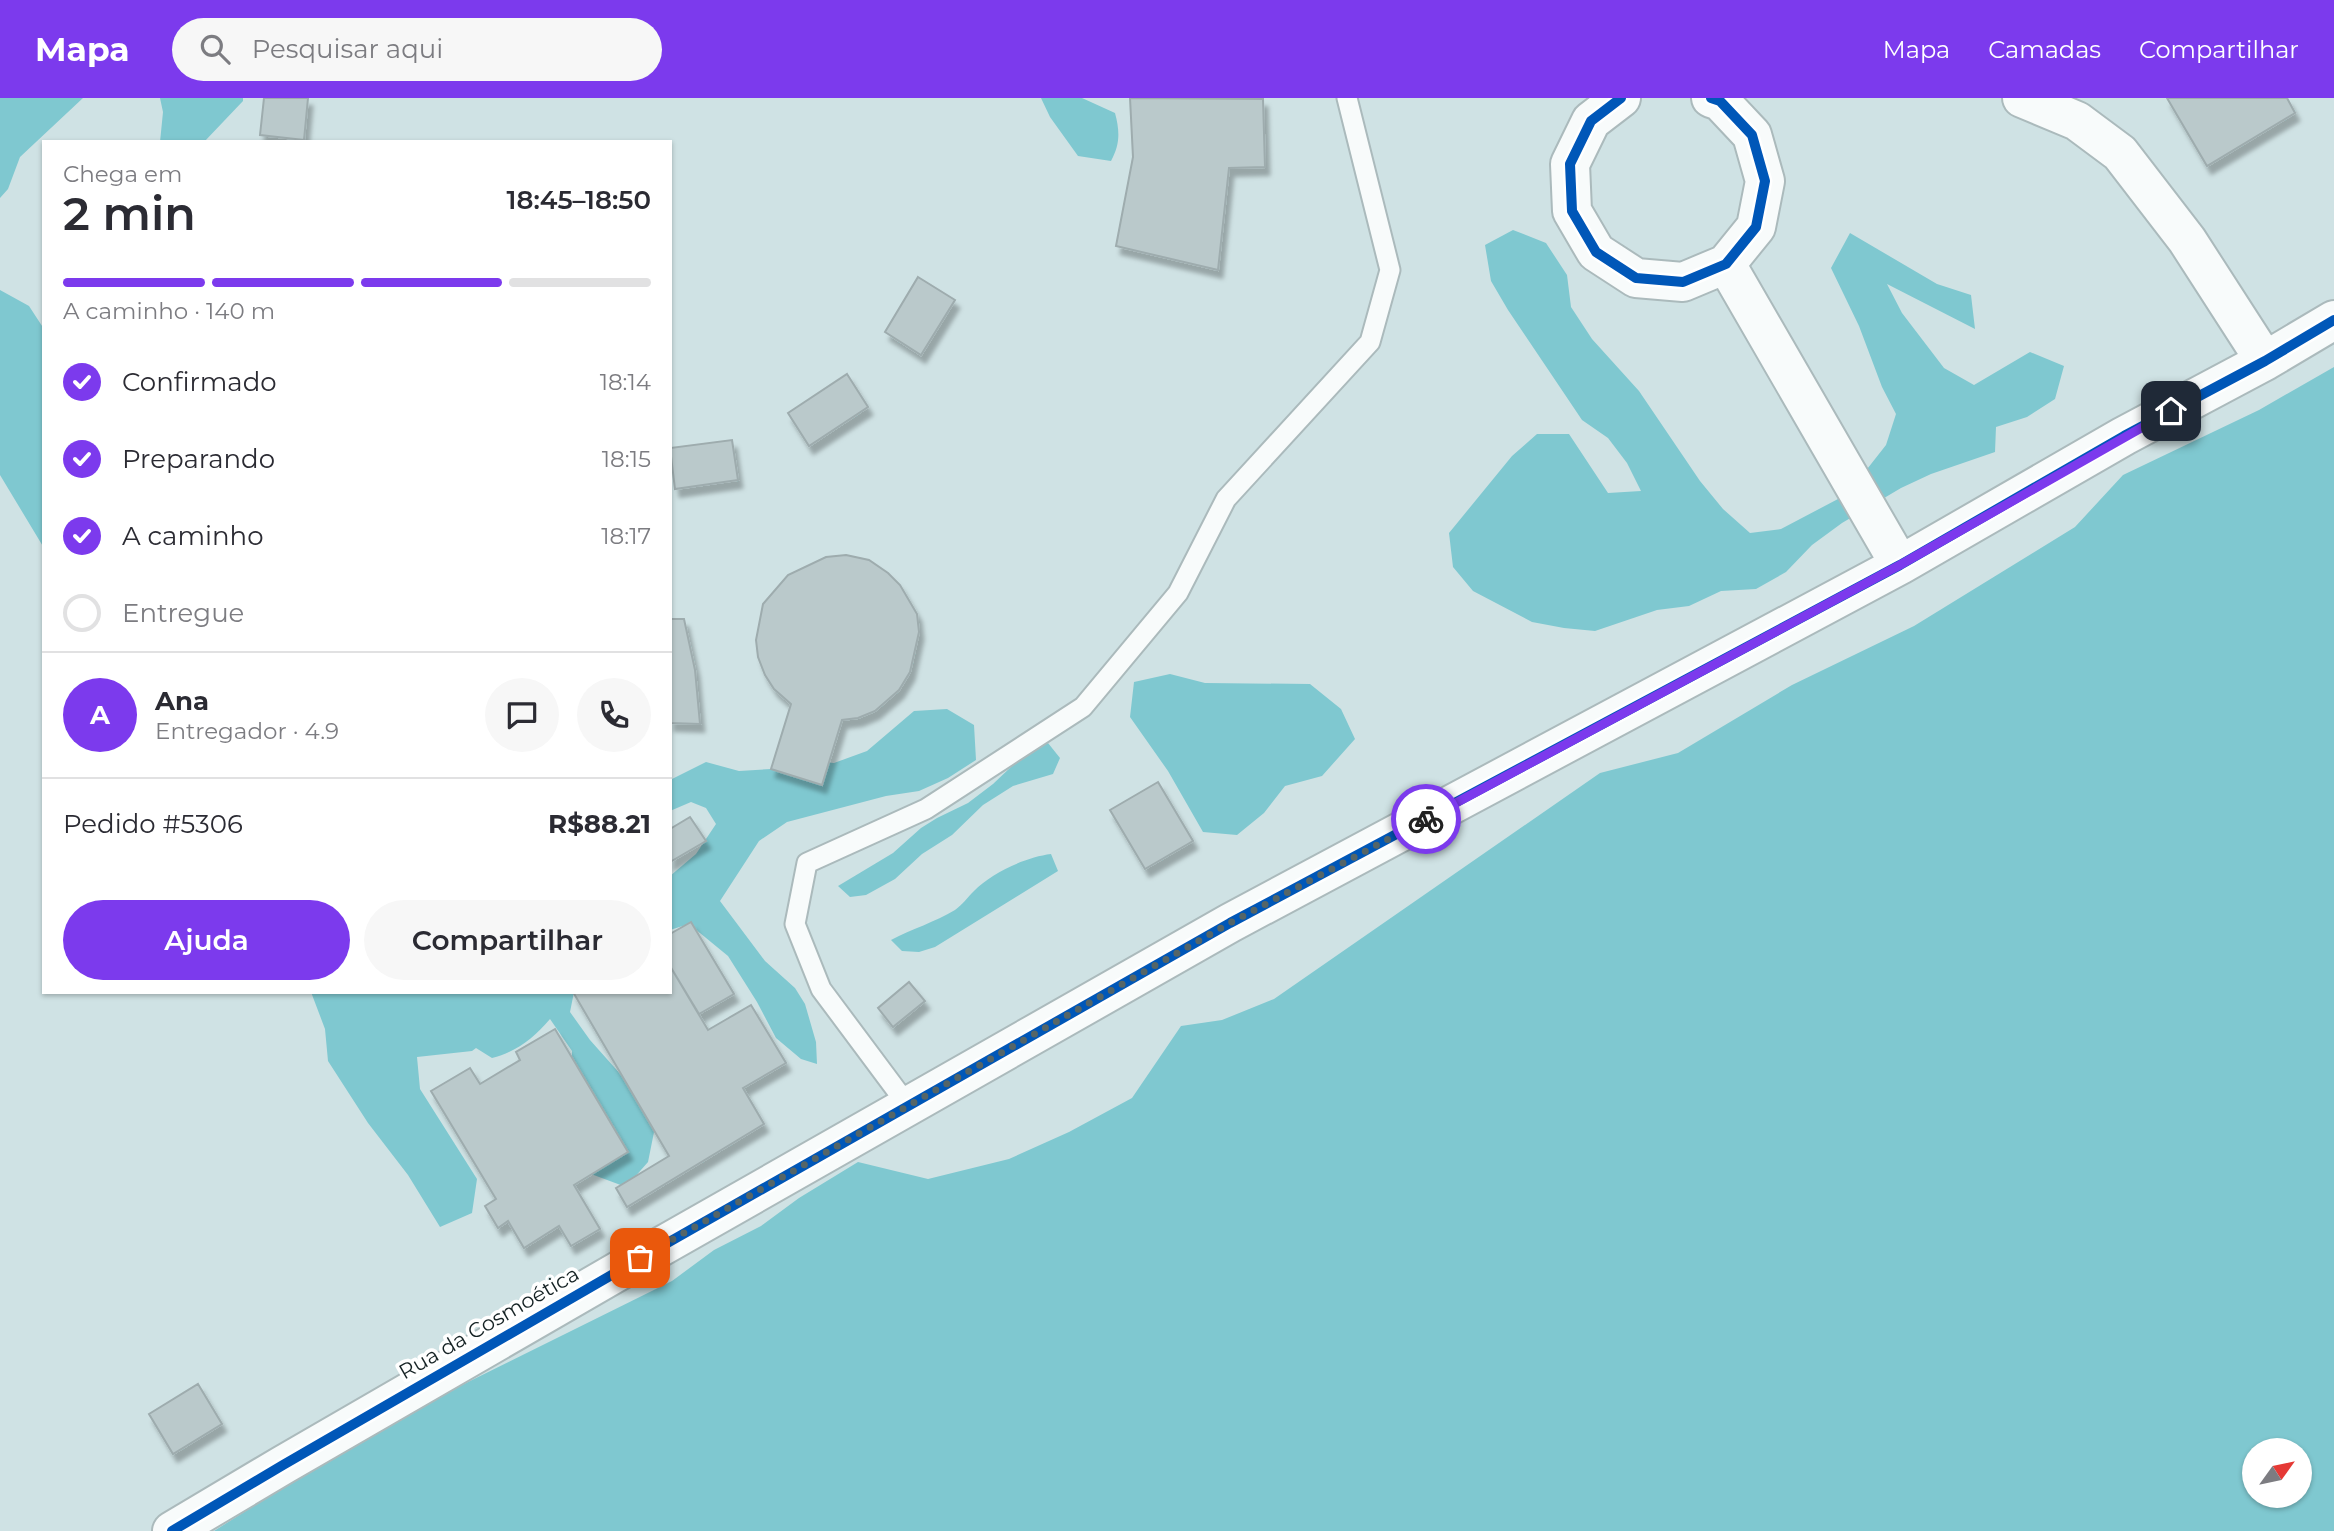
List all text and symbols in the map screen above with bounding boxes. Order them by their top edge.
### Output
search box [172,18,662,81]
text: Mapa [35,29,130,69]
icon: search [196,30,234,68]
text: Pesquisar aqui [252,33,443,65]
text: Mapa [1883,35,1950,64]
text: Camadas [1988,35,2101,64]
text: Compartilhar [2139,35,2299,64]
text: Chega em [63,160,182,188]
text: 18:45–18:50 [507,184,651,216]
text: 2 min [63,185,196,242]
text: A caminho · 140 m [63,297,275,325]
icon: check [63,363,101,401]
text: Confirmado [122,366,277,398]
text: 18:14 [600,368,651,396]
pin [2141,381,2201,441]
icon: home [2152,392,2190,430]
icon: check [63,440,101,478]
text: Preparando [122,443,275,475]
text: 18:15 [602,445,651,473]
icon: check [63,517,101,555]
text: A caminho [122,520,263,552]
text: 18:17 [601,522,651,550]
text: Entregue [122,597,244,629]
button: chat [485,678,559,752]
button: phone [577,678,651,752]
text: Ana [155,685,209,717]
text: A [90,699,110,731]
text: Entregador · 4.9 [155,717,339,745]
courier [1391,784,1461,854]
icon: bike [1407,800,1445,838]
text: Pedido #5306 [63,808,243,840]
text: R$88.21 [548,808,651,840]
button: Ajuda [63,900,350,980]
button: Compartilhar [364,900,651,980]
pin [610,1228,670,1288]
icon: bag [621,1239,659,1277]
street label: Rua da Cosmoética [394,1261,583,1384]
north arrow [2242,1438,2312,1508]
map controls [2242,1438,2312,1508]

